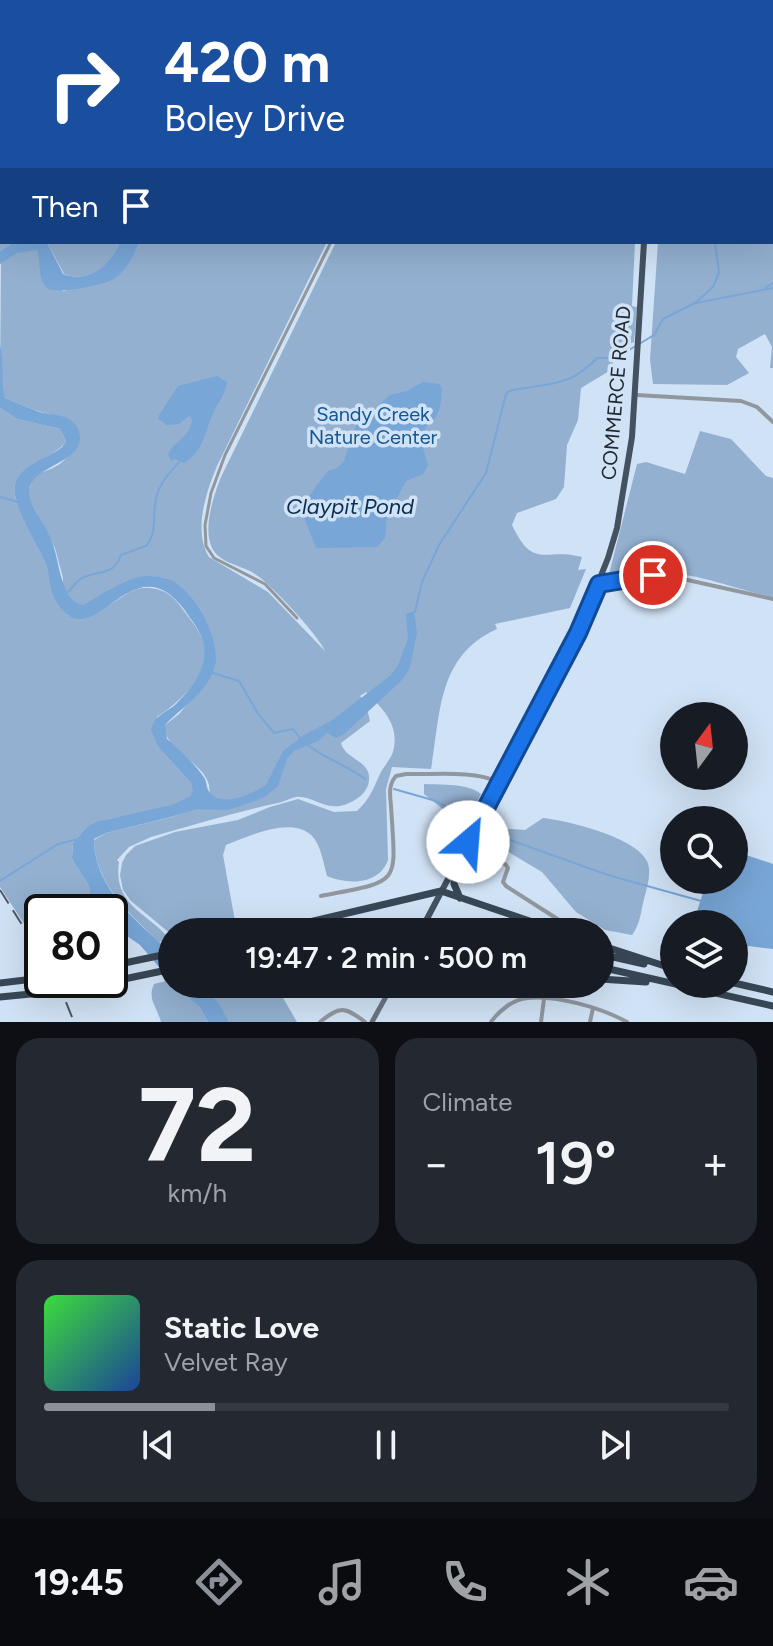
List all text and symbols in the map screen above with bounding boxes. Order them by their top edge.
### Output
text: 420 m [164,29,330,96]
icon: right [32,32,136,136]
text: Boley Drive [164,97,345,140]
icon: arrive [114,184,158,228]
text: Then [32,188,98,225]
street label: COMMERCE ROAD [596,305,636,481]
park label: Sandy Creek Nature Center [309,402,438,449]
water label: Claypit Pond [286,493,415,520]
pin [619,541,687,609]
icon: arrive [631,553,675,597]
north arrow [660,702,748,790]
map controls [660,702,748,998]
position arrow [426,800,510,884]
button: search [660,806,748,894]
speed limit sign: 80 [24,894,128,998]
button: layers [660,910,748,998]
text: 19:47 · 2 min · 500 m [245,939,527,976]
text: 72 [138,1062,256,1187]
text: Climate [423,1086,512,1118]
text: 19° [535,1127,617,1199]
text: − [423,1137,450,1190]
text: + [702,1137,729,1190]
text: km/h [168,1177,227,1209]
text: Static Love [164,1309,319,1346]
text: Velvet Ray [164,1346,288,1378]
icon: previous [136,1423,180,1467]
icon: pause [364,1423,408,1467]
icon: next [593,1423,637,1467]
icon: directions [191,1554,247,1610]
icon: music [314,1554,370,1610]
icon: phone [437,1554,493,1610]
icon: climate [560,1554,616,1610]
icon: car [683,1554,739,1610]
text: 19:45 [34,1561,124,1604]

